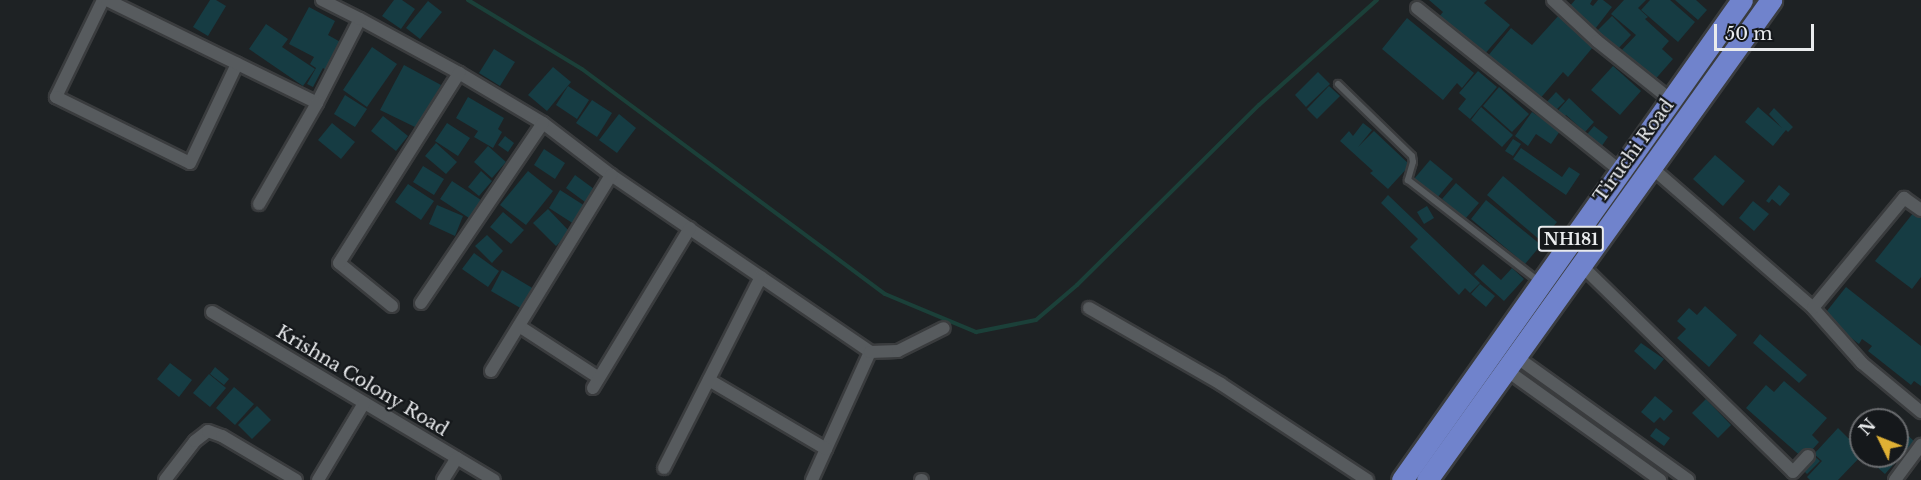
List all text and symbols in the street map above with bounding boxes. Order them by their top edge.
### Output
scale bar [1717,12,1818,50]
text: 50 m [1725,23,1773,45]
street label: Tiruchi Road [1589,95,1679,207]
road number: NH181 [1536,226,1606,252]
street label: Krishna Colony Road [272,321,452,441]
north arrow [1849,408,1909,468]
text: N [1855,415,1880,439]

